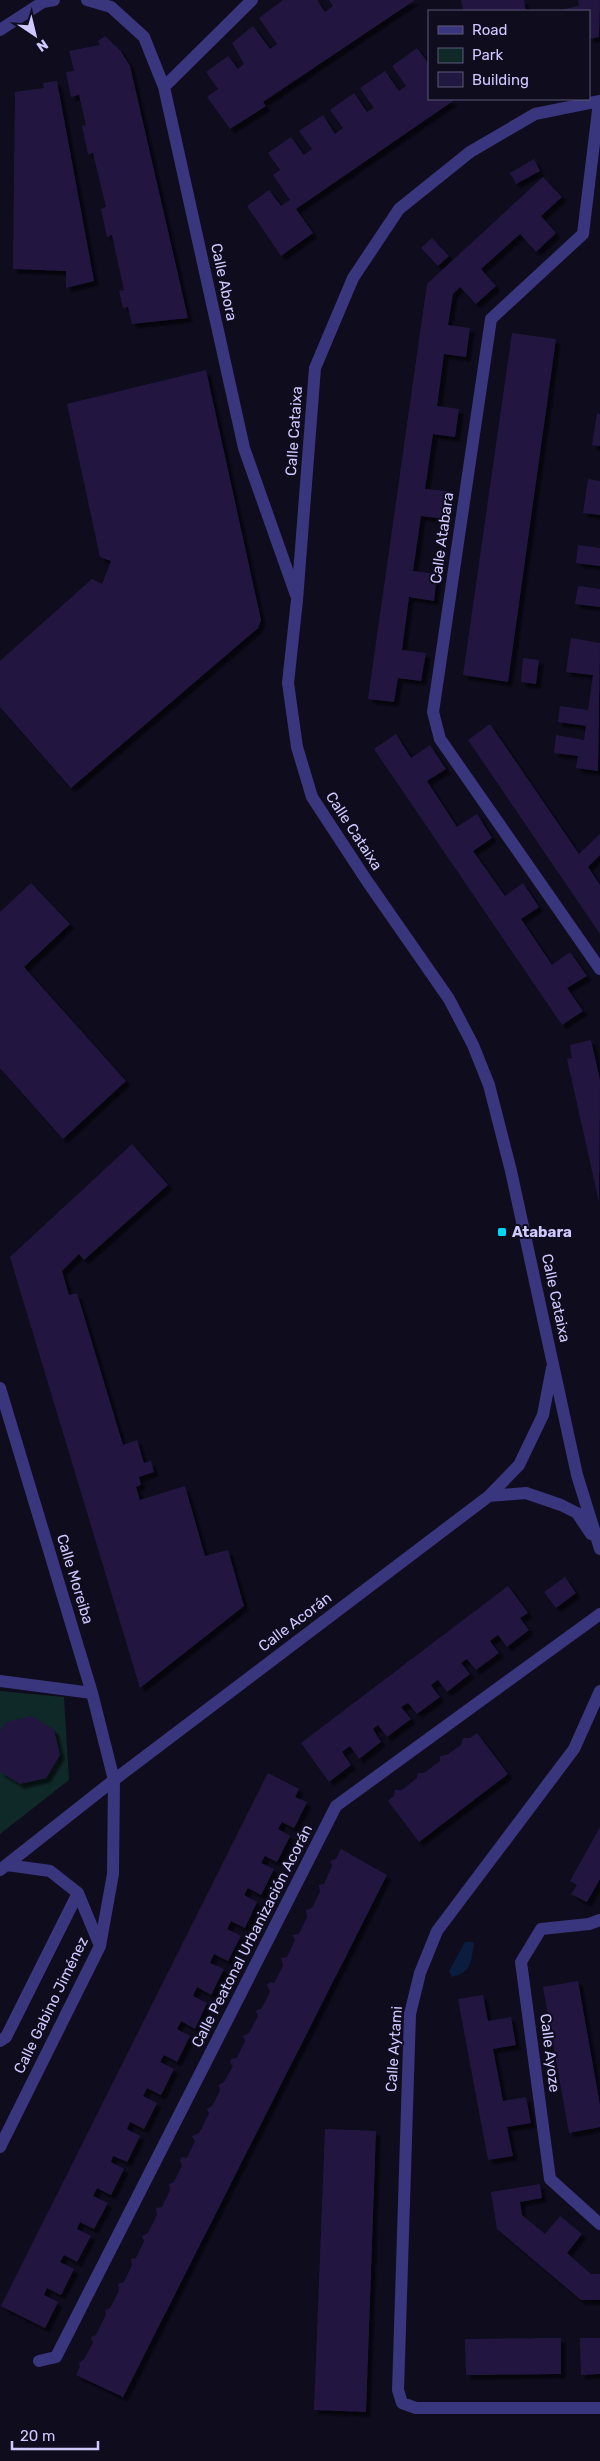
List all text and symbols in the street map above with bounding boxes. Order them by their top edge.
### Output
north arrow [10,10,60,60]
legend [428,10,590,100]
text: Road [472,21,508,39]
text: N [33,35,51,55]
text: Park [472,46,503,64]
text: Building [472,71,529,89]
street label: Calle Abora [207,242,241,322]
street label: Calle Cataixa [282,386,306,476]
street label: Calle Atabara [427,491,457,585]
street label: Calle Cataixa [322,788,386,874]
place label: Atabara [512,1223,572,1241]
marker: Atabara [496,1226,508,1238]
street label: Calle Cataixa [538,1252,574,1344]
street label: Calle Moreiba [53,1532,97,1626]
street label: Calle Acorán [255,1589,335,1655]
street label: Calle Peatonal Urbanización Acorán [188,1822,316,2050]
street label: Calle Gabino Jiménez [10,1933,92,2076]
street label: Calle Aytami [382,2005,406,2093]
street label: Calle Ayoze [536,2013,564,2093]
scale bar [12,2418,99,2450]
text: 20 m [20,2427,55,2445]

